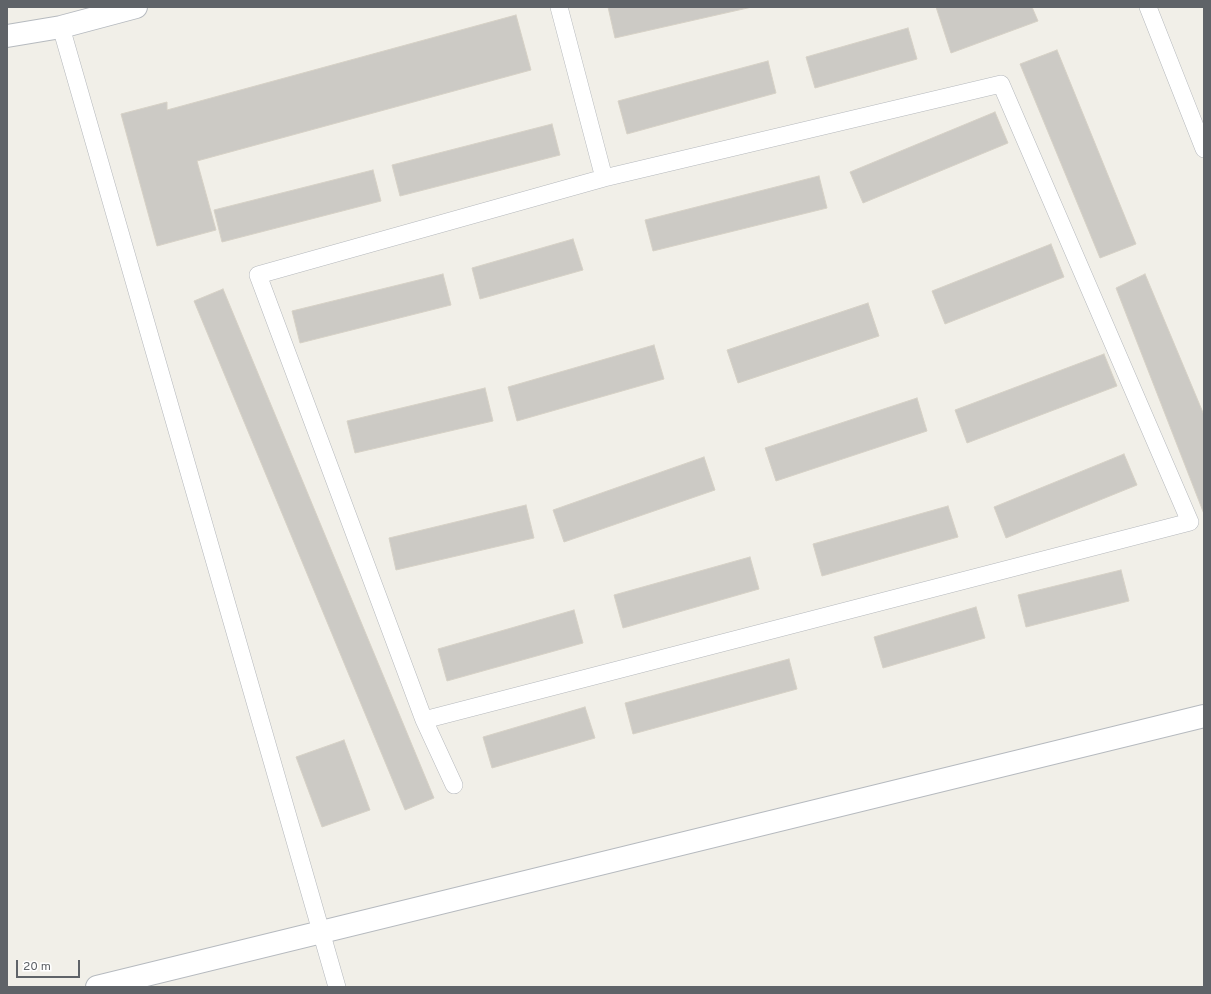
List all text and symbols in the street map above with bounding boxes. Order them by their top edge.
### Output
scale bar [18,952,82,978]
text: 20 m [23,959,51,975]

